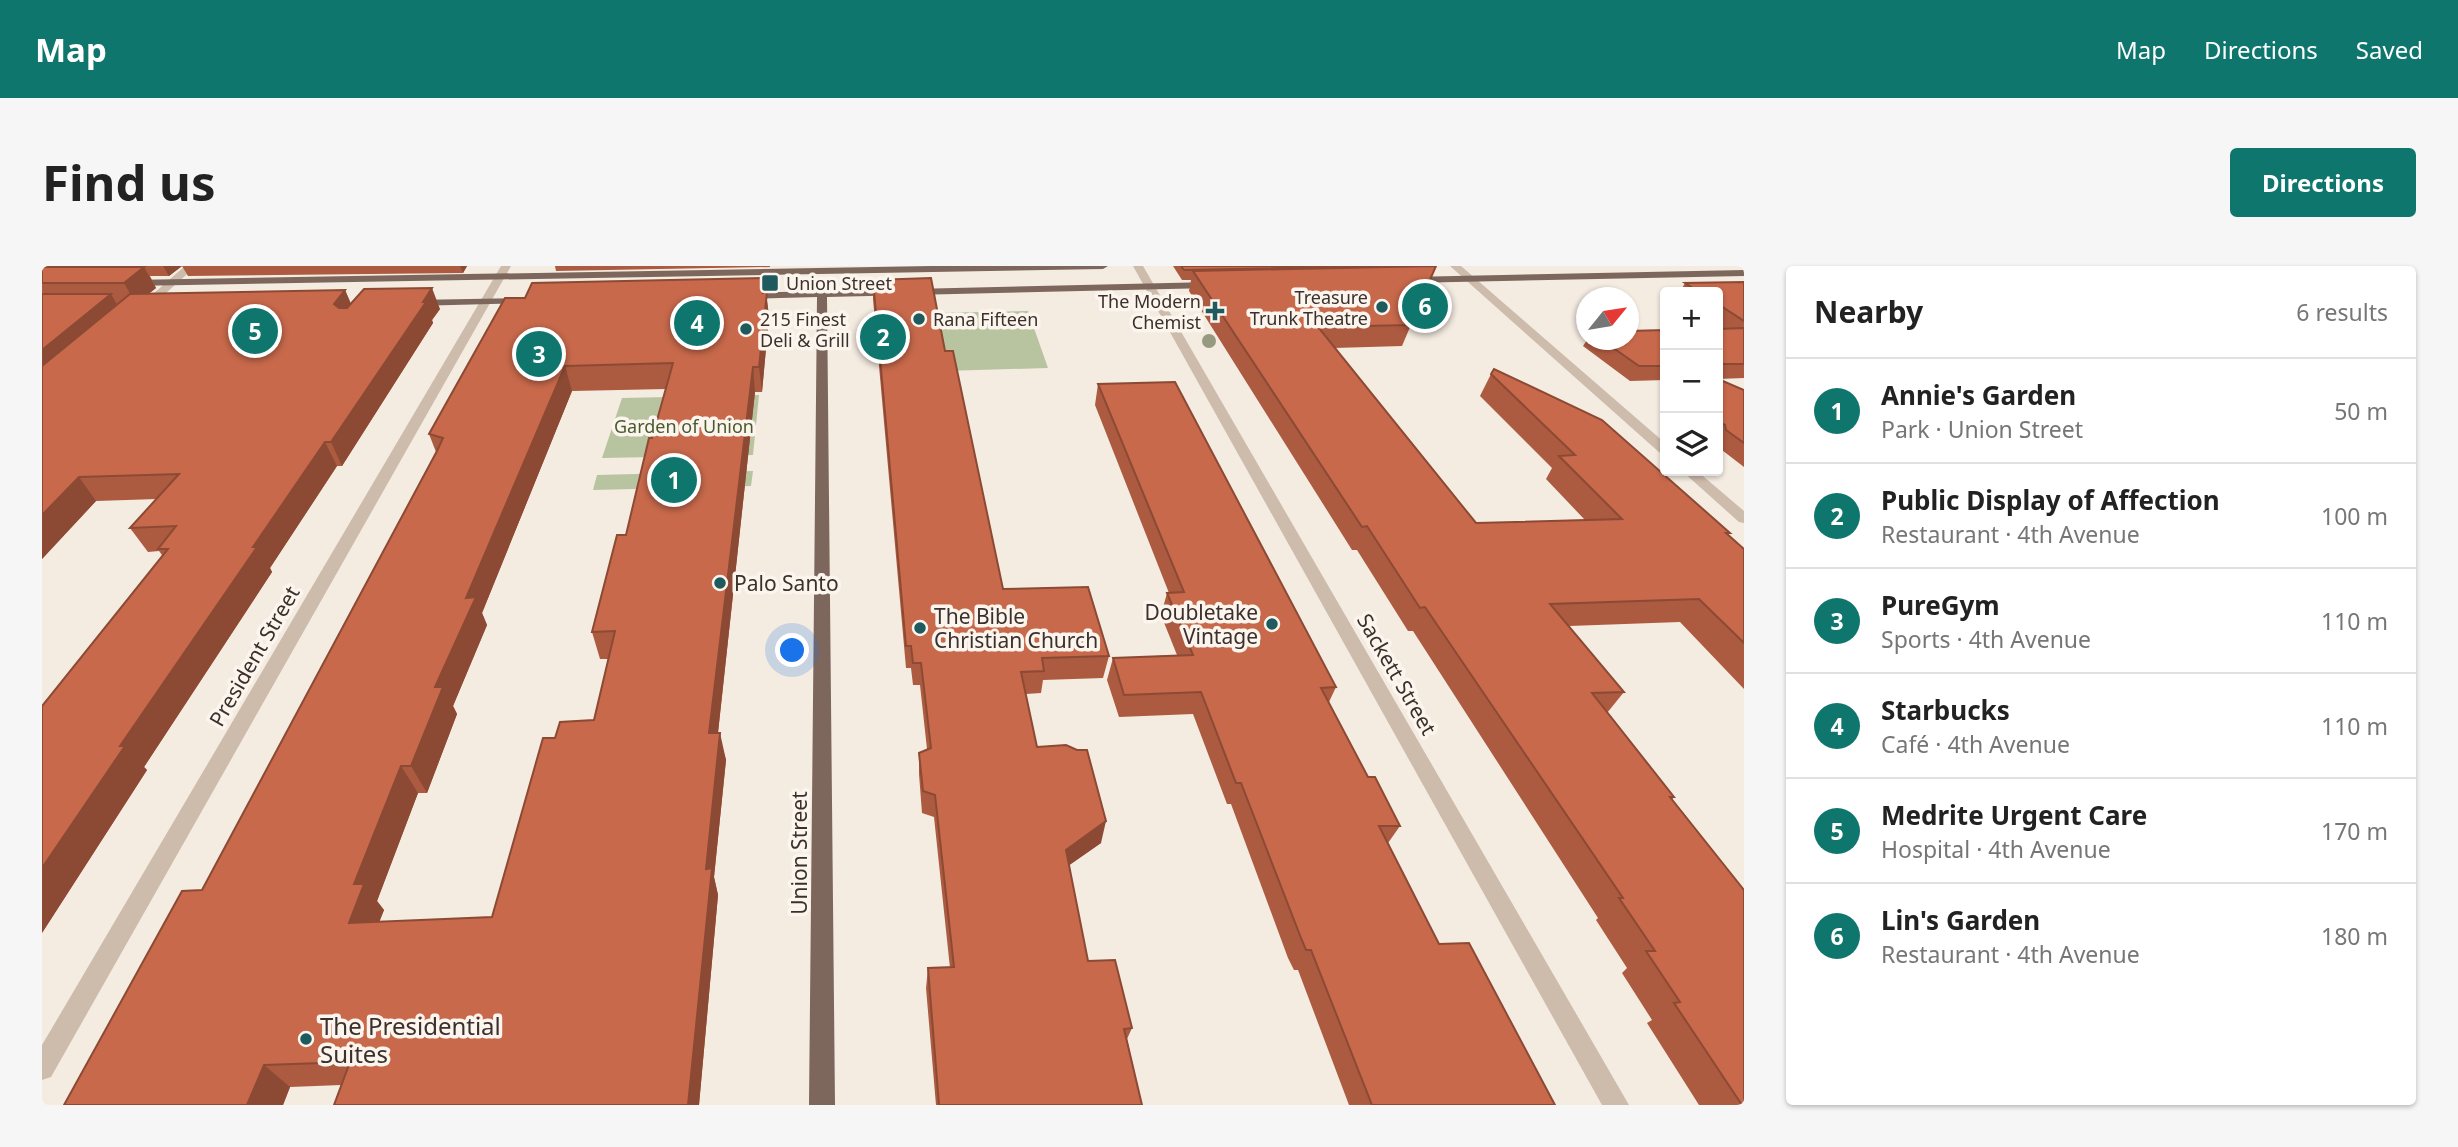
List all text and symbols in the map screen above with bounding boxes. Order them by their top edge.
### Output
text: Map [35,27,107,72]
text: Map [2116,33,2166,66]
text: Directions [2204,33,2318,66]
text: Saved [2356,33,2423,66]
button: Directions [2230,148,2416,217]
text: Find us [42,149,216,215]
place label: Union Street [786,271,892,295]
marker: Union Street [760,273,780,293]
pin: 6 [1402,280,1448,332]
place label: Treasure Trunk Theatre [1250,285,1368,330]
north arrow [1576,287,1639,350]
map controls [1660,287,1723,476]
button: + [1660,287,1723,350]
place label: The Modern Chemist [1098,289,1201,334]
text: Nearby [1814,291,1923,332]
text: 6 results [2296,296,2388,328]
pin: 4 [674,297,720,349]
marker: Treasure Trunk Theatre [1374,299,1390,315]
marker: The Modern Chemist [1207,303,1223,319]
pin: 5 [232,305,278,357]
place label: 215 Finest Deli & Grill [760,307,850,352]
place label: Rana Fifteen [933,307,1038,331]
pin: 2 [860,311,906,363]
marker: Rana Fifteen [911,311,927,327]
marker: 215 Finest Deli & Grill [738,321,754,337]
pin: 3 [516,328,562,380]
button: − [1660,350,1723,413]
text: Annie's Garden [1881,377,2076,413]
text: 1 [1830,395,1844,427]
text: 50 m [2334,395,2388,427]
button: layers [1660,413,1723,476]
text: Park · Union Street [1881,413,2083,445]
park label: Garden of Union [614,414,754,438]
pin: 1 [651,454,697,506]
text: Public Display of Affection [1881,482,2220,518]
text: 2 [1830,500,1844,532]
text: 100 m [2321,500,2388,532]
text: Restaurant · 4th Avenue [1881,518,2140,550]
place label: Palo Santo [734,569,839,597]
marker: Palo Santo [712,575,728,591]
street label: President Street [202,580,306,731]
text: PureGym [1881,587,2000,623]
place label: Doubletake Vintage [1144,598,1258,650]
place label: The Bible Christian Church [934,602,1098,654]
text: 3 [1830,605,1844,637]
text: 110 m [2321,605,2388,637]
street label: Sackett Street [1351,608,1443,740]
marker: Doubletake Vintage [1264,616,1280,632]
marker: The Bible Christian Church [912,620,928,636]
text: Sports · 4th Avenue [1881,623,2091,655]
your location [775,633,809,667]
text: Starbucks [1881,692,2010,728]
text: 4 [1830,710,1844,742]
text: 110 m [2321,710,2388,742]
text: Café · 4th Avenue [1881,728,2070,760]
street label: Union Street [785,791,813,915]
text: Medrite Urgent Care [1881,797,2147,833]
text: 5 [1830,815,1844,847]
text: 170 m [2321,815,2388,847]
text: Hospital · 4th Avenue [1881,833,2111,865]
text: Lin's Garden [1881,902,2040,938]
text: 6 [1830,920,1844,952]
text: 180 m [2321,920,2388,952]
text: Restaurant · 4th Avenue [1881,938,2140,970]
place label: The Presidential Suites [320,1009,501,1070]
marker: The Presidential Suites [298,1031,314,1047]

